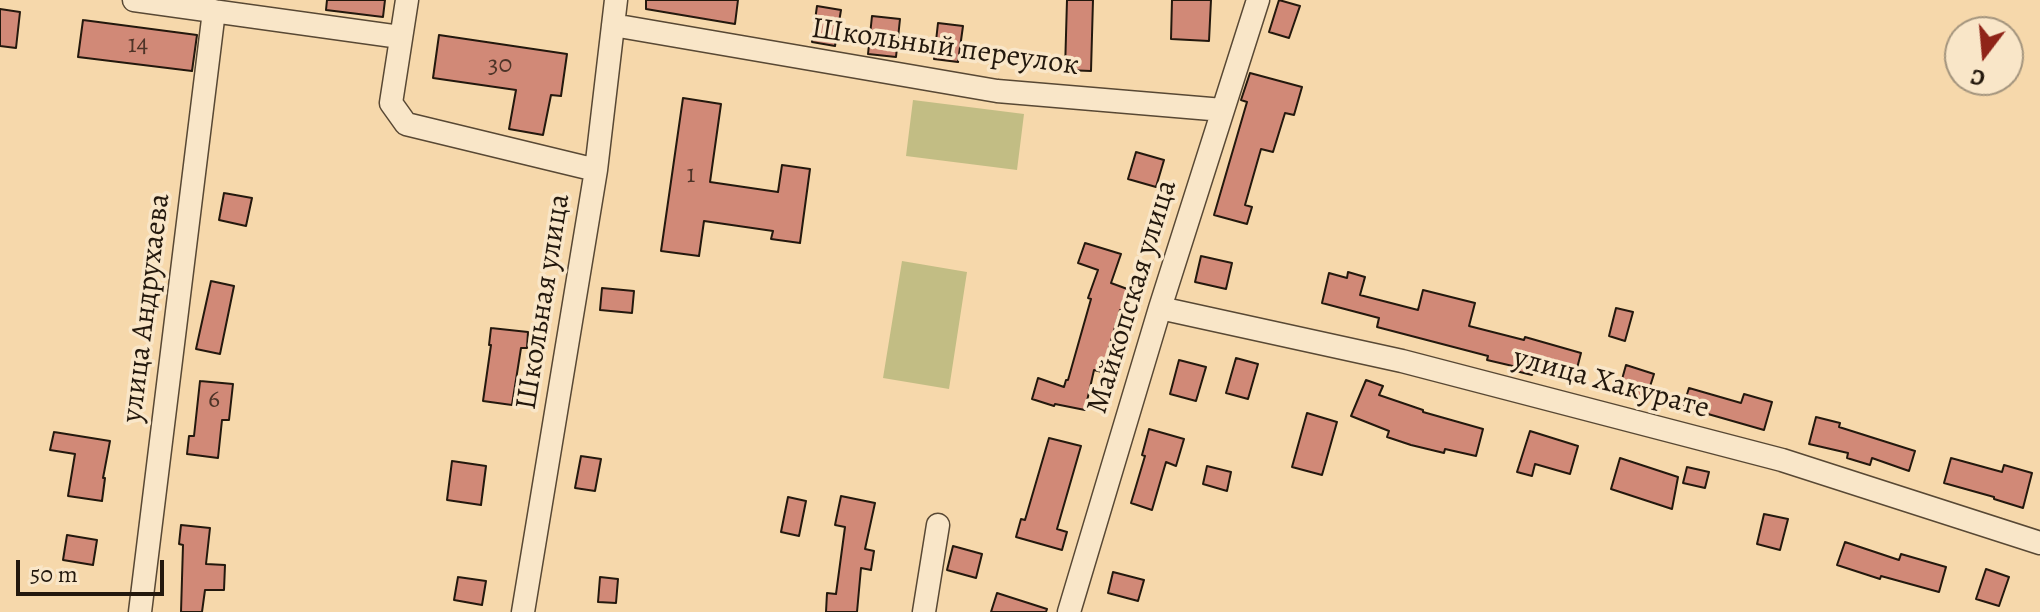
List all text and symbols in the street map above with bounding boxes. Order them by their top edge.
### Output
street label: Школьный переулок [809,11,1081,85]
north arrow [1944,16,2024,96]
house number: 14 [128,30,148,62]
house number: 30 [488,50,512,82]
text: С [1967,61,1989,93]
house number: 1 [687,160,695,192]
street label: Майкопская улица [1080,176,1186,418]
street label: Школьная улица [509,191,579,413]
street label: улица Андрухаева [115,192,179,424]
street label: улица Хакурате [1509,341,1713,427]
house number: 6 [208,385,220,417]
scale bar [20,544,168,594]
text: 50 m [30,558,78,590]

